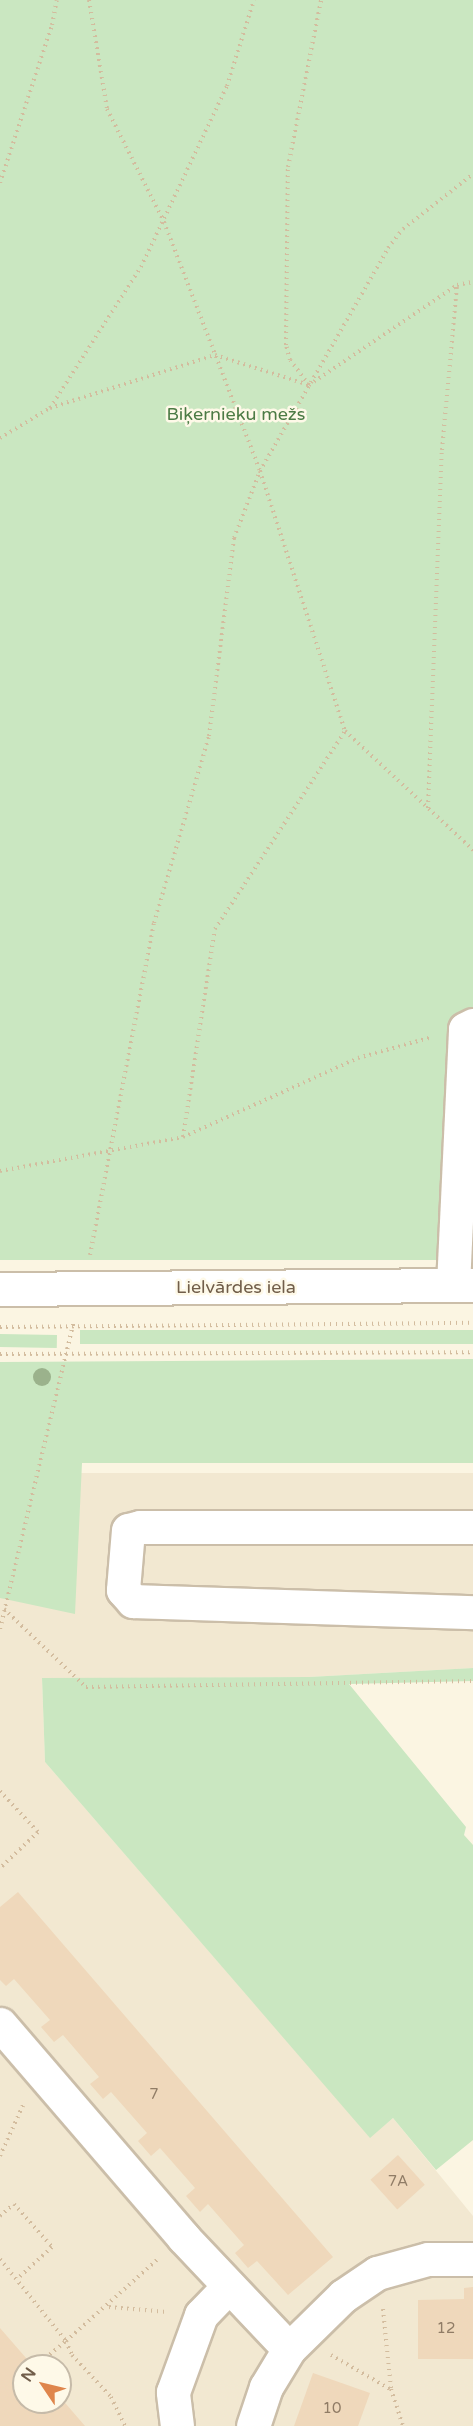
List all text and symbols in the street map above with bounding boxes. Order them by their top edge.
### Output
park label: Biķernieku mežs [167,403,305,425]
street label: Lielvārdes iela [176,1276,296,1298]
house number: 7 [149,2086,159,2104]
house number: 7A [388,2173,408,2191]
house number: 12 [437,2320,455,2338]
north arrow [12,2354,72,2414]
text: N [17,2364,41,2386]
house number: 10 [323,2400,341,2418]

